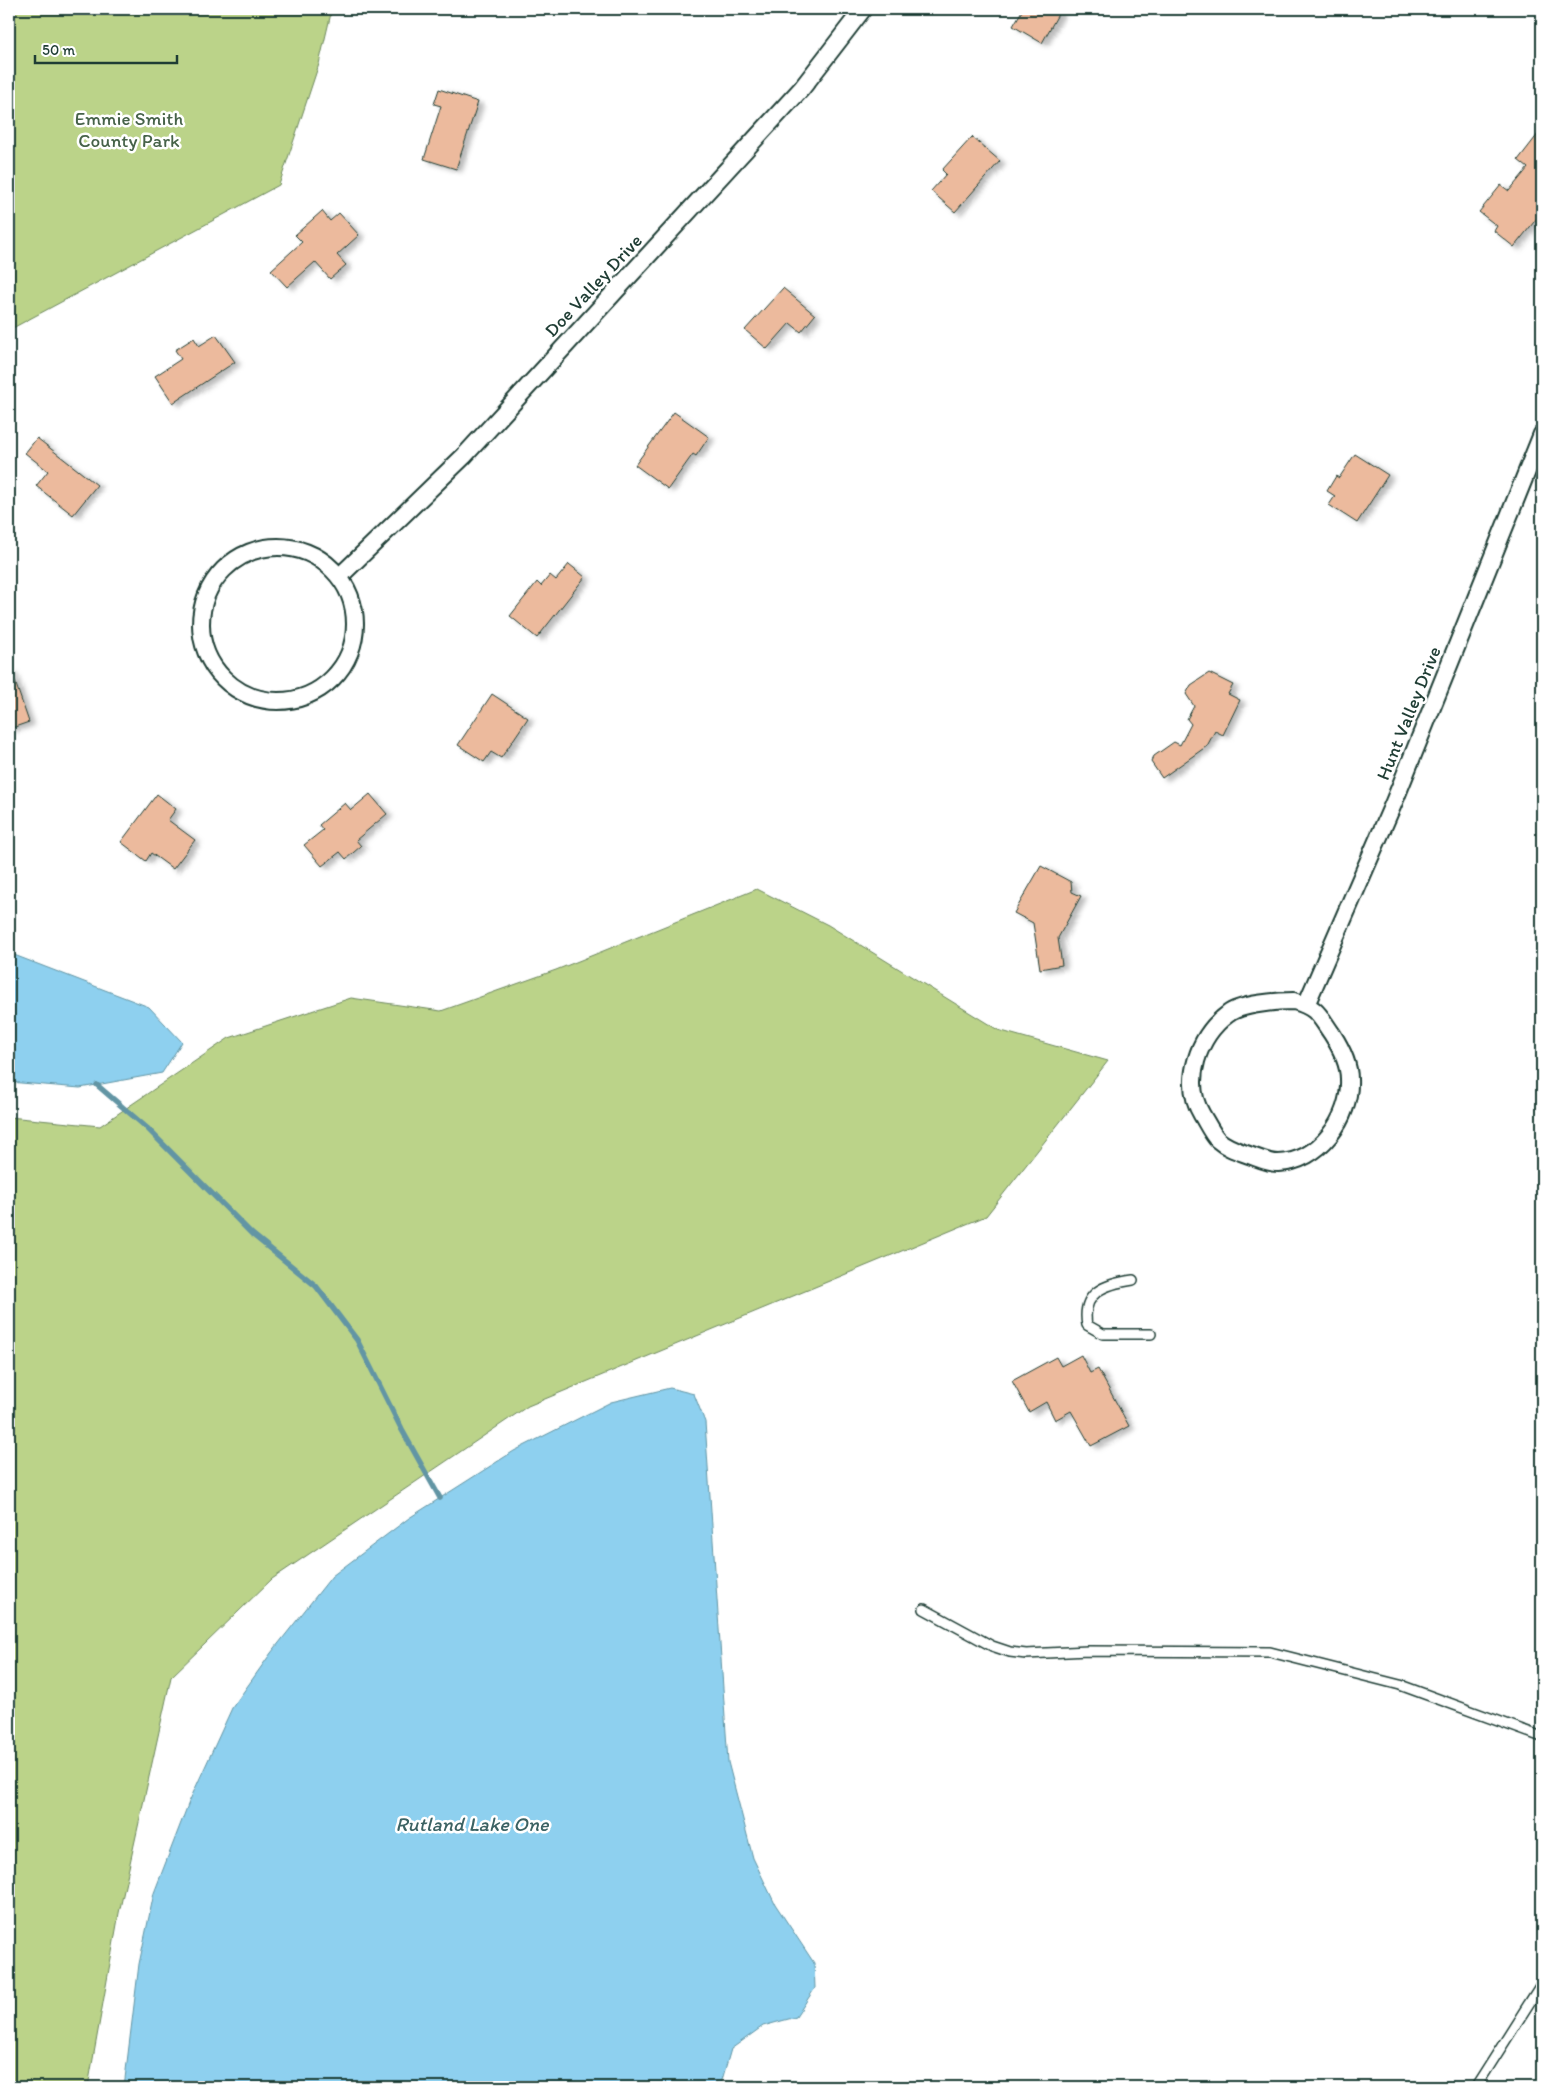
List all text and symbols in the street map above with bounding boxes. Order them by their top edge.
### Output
scale bar [35,32,178,64]
text: 50 m [42,41,75,59]
park label: Emmie Smith County Park [75,107,183,152]
street label: Doe Valley Drive [540,229,647,342]
street label: Hunt Valley Drive [1371,643,1446,783]
water label: Rutland Lake One [395,1812,550,1836]

